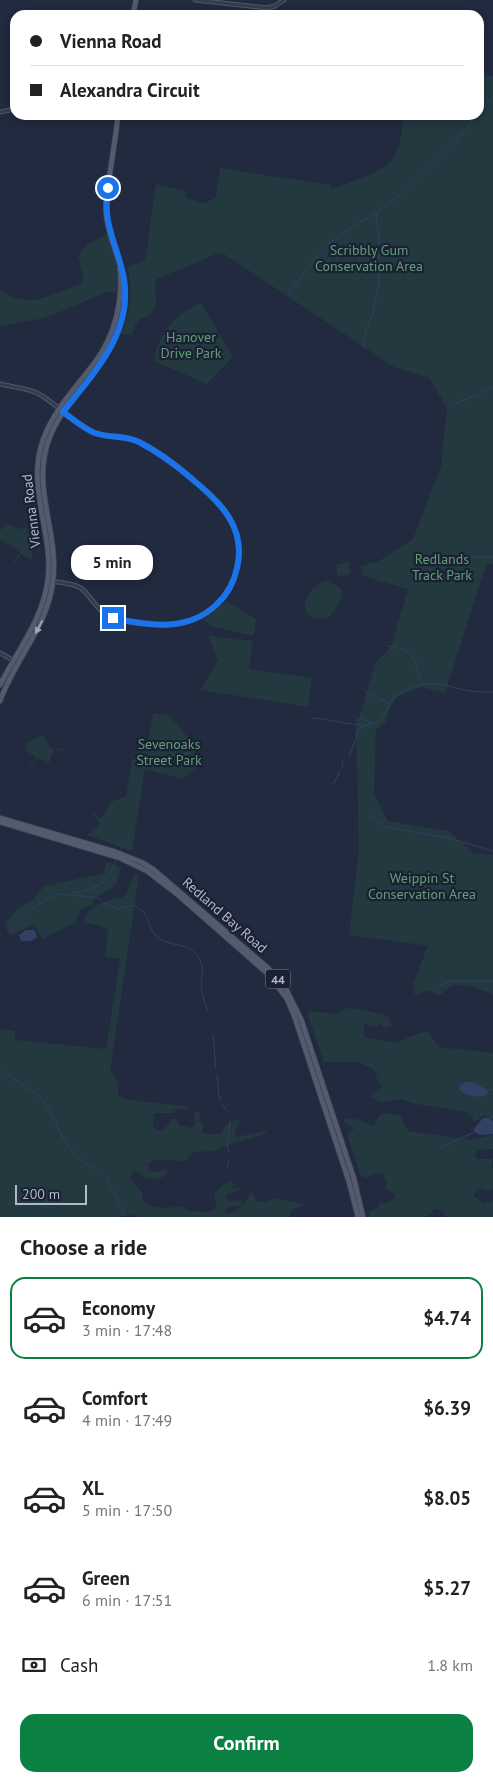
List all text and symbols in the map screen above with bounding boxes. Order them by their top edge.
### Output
text: Vienna Road [60,29,162,53]
text: Alexandra Circuit [60,78,200,102]
route start [97,177,119,199]
park label: Scribbly Gum Conservation Area [315,241,423,275]
park label: Hanover Drive Park [161,328,222,362]
street label: Vienna Road [18,473,45,550]
callout: 5 min [72,546,154,580]
park label: Redlands Track Park [412,550,472,584]
text: 5 min [92,552,132,572]
route end [102,607,124,629]
one-way arrow [35,620,43,635]
park label: Sevenoaks Street Park [136,735,202,769]
park label: Weippin St Conservation Area [368,869,476,903]
street label: Redland Bay Road [179,873,271,957]
road number: 44 [266,970,290,989]
scale bar [15,1182,88,1205]
text: 200 m [22,1185,60,1203]
text: Choose a ride [20,1233,147,1261]
icon: car [22,1296,67,1341]
text: Economy [82,1296,155,1320]
text: $4.74 [423,1306,471,1330]
text: 3 min · 17:48 [82,1320,172,1340]
icon: car [22,1386,67,1431]
text: Comfort [82,1386,148,1410]
text: $6.39 [423,1396,471,1420]
text: 4 min · 17:49 [82,1410,172,1430]
icon: car [22,1476,67,1521]
text: XL [82,1476,104,1500]
text: $8.05 [423,1486,471,1510]
text: 5 min · 17:50 [82,1500,172,1520]
icon: car [22,1566,67,1611]
text: Green [82,1566,130,1590]
text: $5.27 [423,1576,471,1600]
text: 6 min · 17:51 [82,1590,172,1610]
icon: cash [20,1651,48,1679]
text: Cash [60,1653,98,1677]
text: 1.8 km [427,1655,473,1675]
button: Confirm [20,1714,473,1772]

